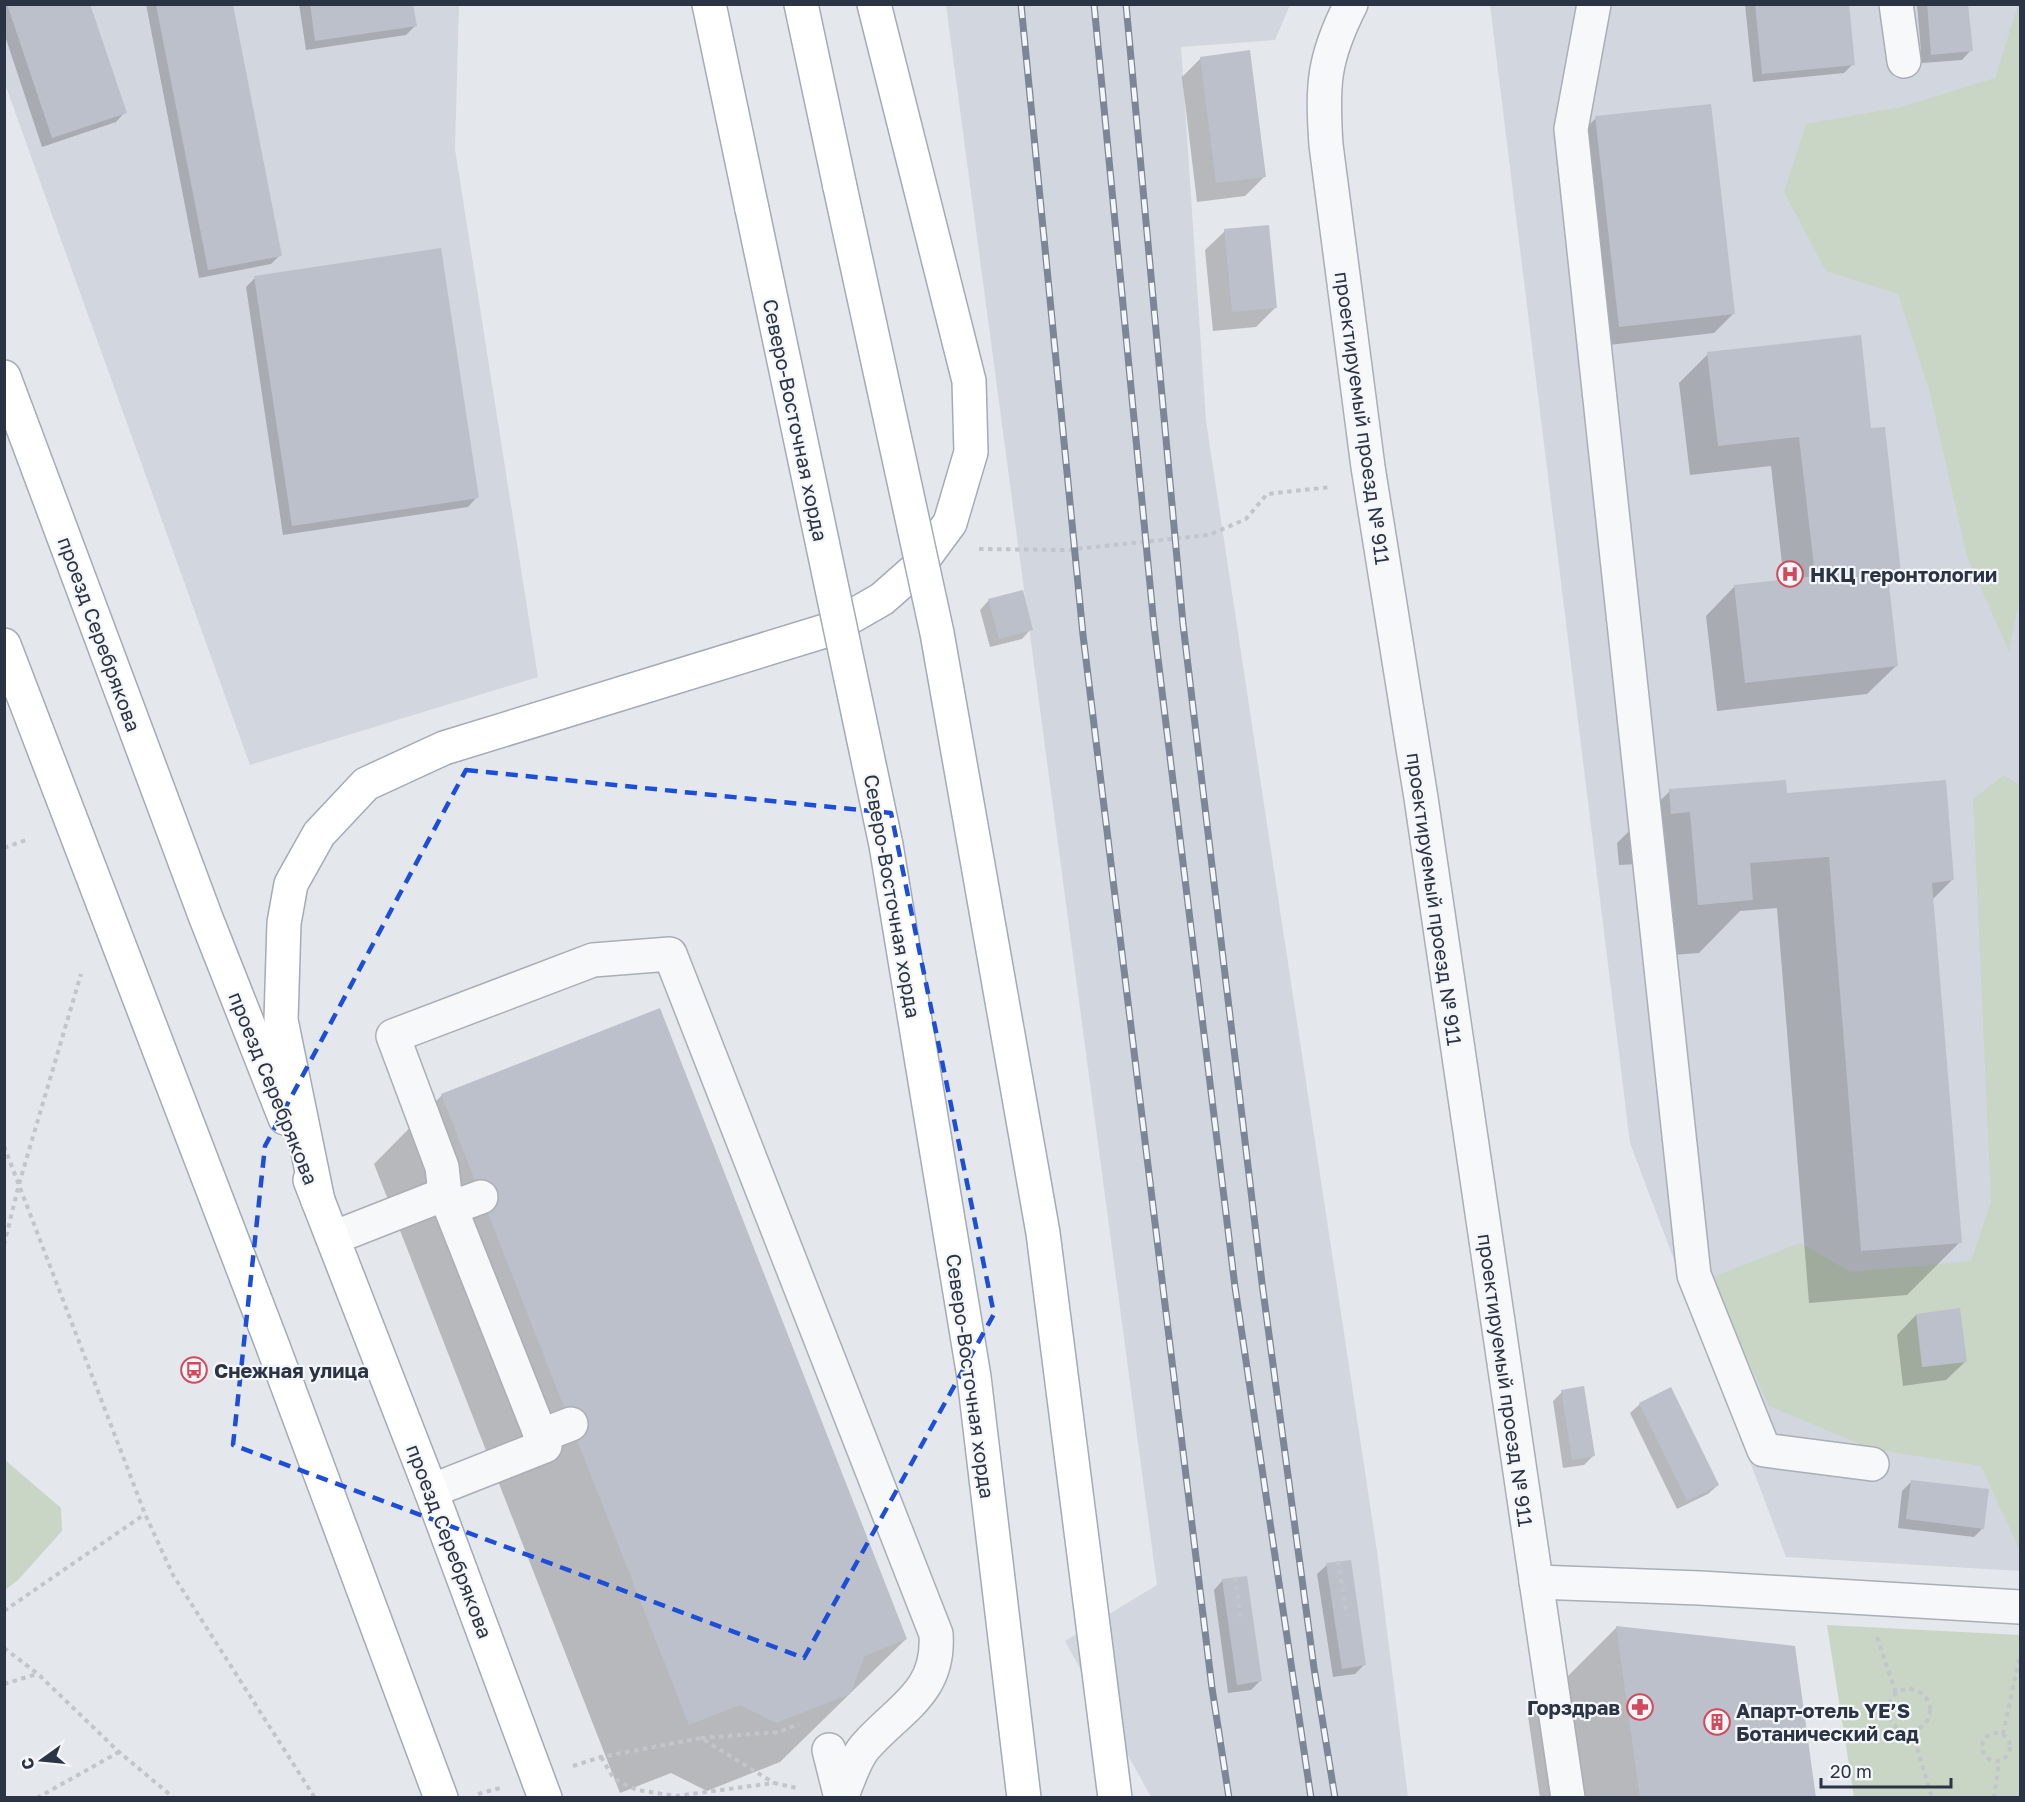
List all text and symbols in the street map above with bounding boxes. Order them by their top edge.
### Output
street label: проектируемый проезд № 911 [1331,270,1396,566]
street label: Северо-Восточная хорда [759,297,833,543]
street label: проезд Серебрякова [54,533,146,735]
hospital icon: НКЦ геронтологии [1775,559,1805,589]
place label: НКЦ геронтологии [1810,562,1997,586]
street label: проектируемый проезд № 911 [1403,751,1468,1047]
street label: Северо-Восточная хорда [860,772,926,1020]
street label: проезд Серебрякова [224,988,324,1188]
street label: проектируемый проезд № 911 [1474,1232,1539,1528]
street label: Северо-Восточная хорда [942,1252,1000,1500]
bus stop icon: Снежная улица [179,1355,209,1385]
place label: Снежная улица [214,1358,369,1382]
street label: проезд Серебрякова [402,1441,498,1641]
pharmacy icon: Горздрав [1625,1692,1655,1722]
place label: Горздрав [1527,1695,1620,1719]
place label: Апарт-отель YE’S Ботанический сад [1736,1698,1919,1745]
building icon: Апарт-отель YE’S Ботанический сад [1702,1707,1732,1737]
north arrow [12,1730,72,1790]
scale bar [1821,1751,1952,1789]
text: С [16,1756,39,1772]
text: 20 m [1830,1760,1872,1782]

